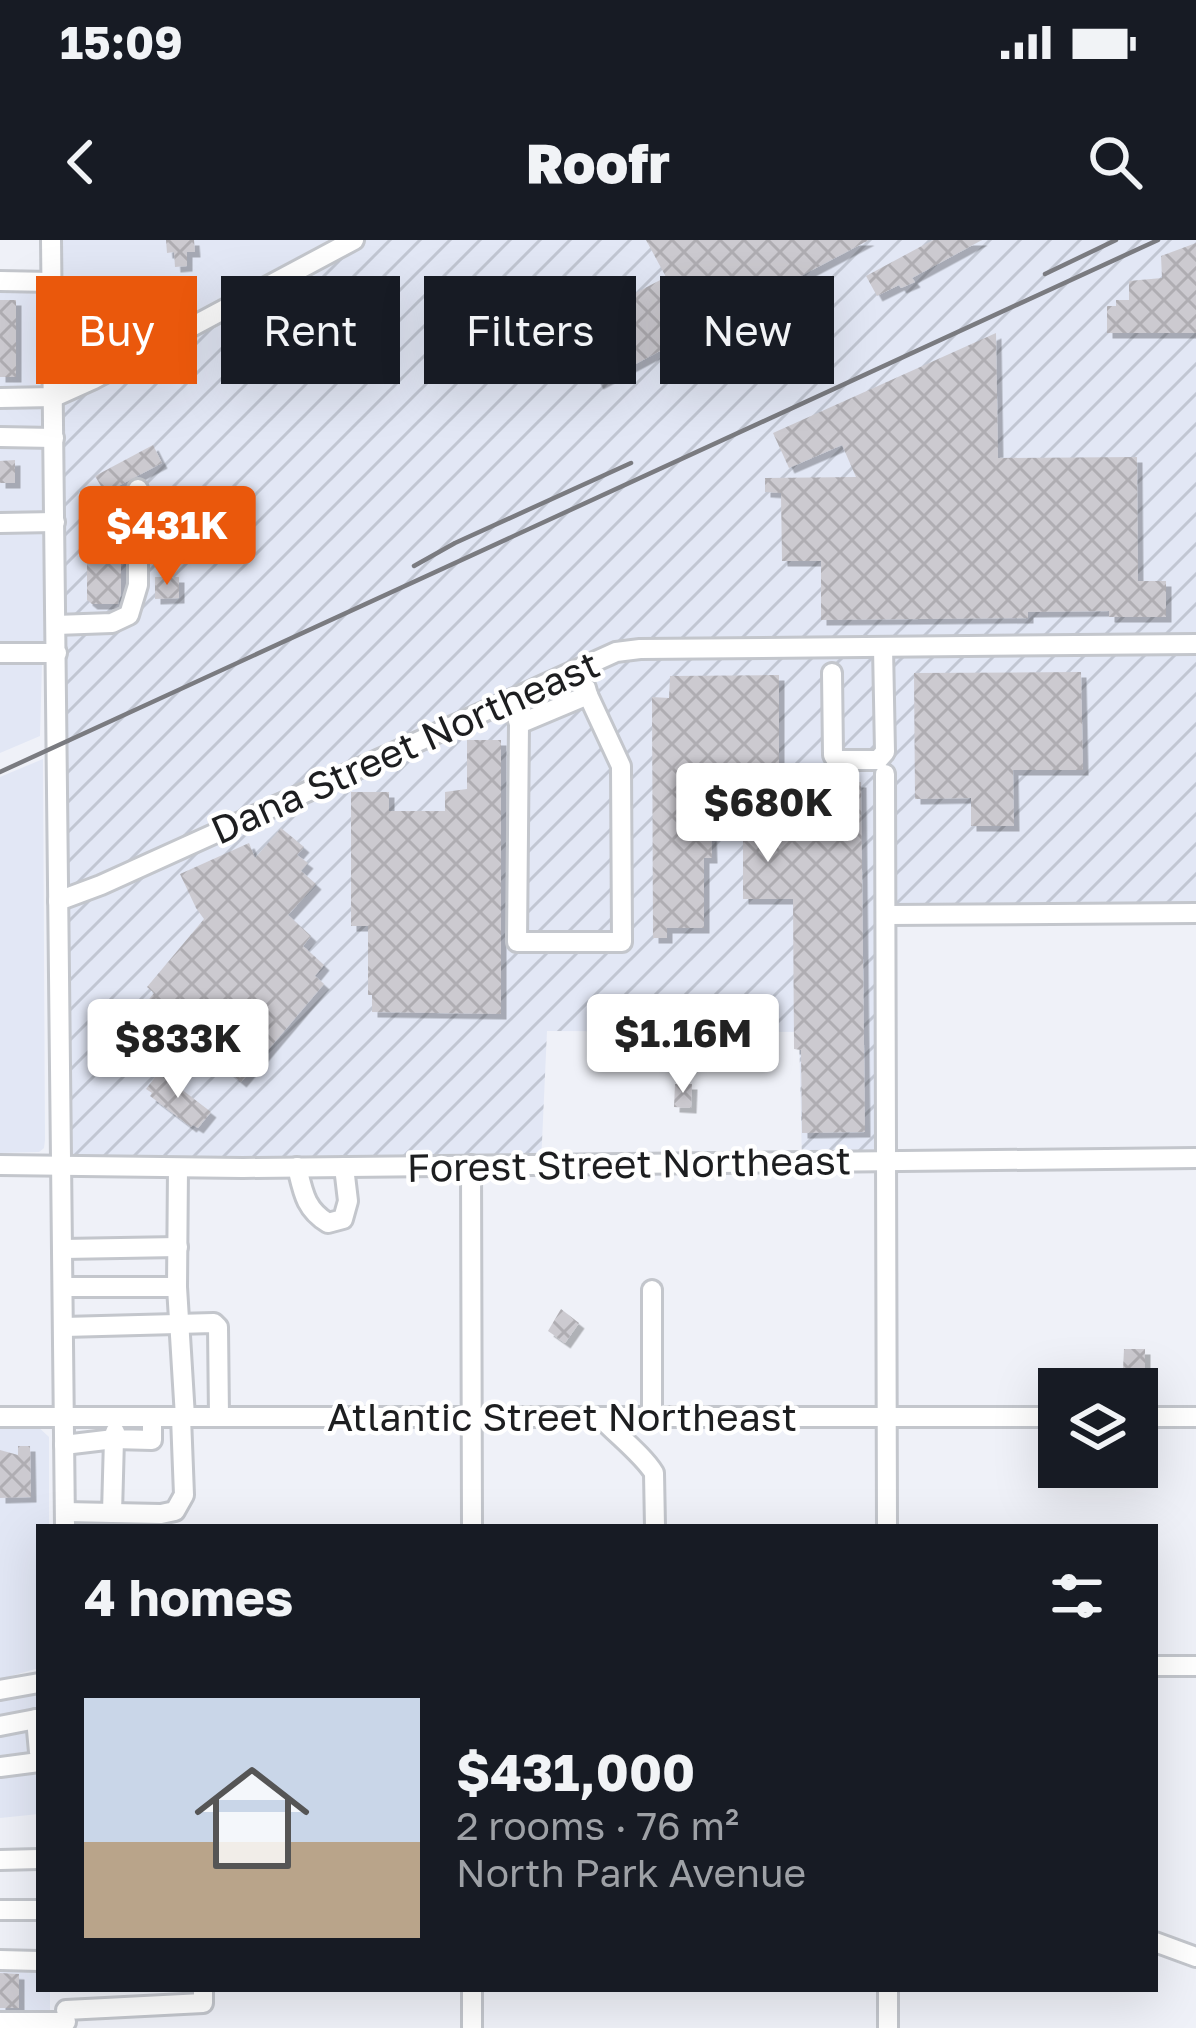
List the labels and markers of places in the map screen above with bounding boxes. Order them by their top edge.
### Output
pin: $431K [83,486,251,588]
pin: $680K [684,763,852,865]
pin: $1.16M [585,994,781,1096]
pin: $833K [94,999,262,1101]

